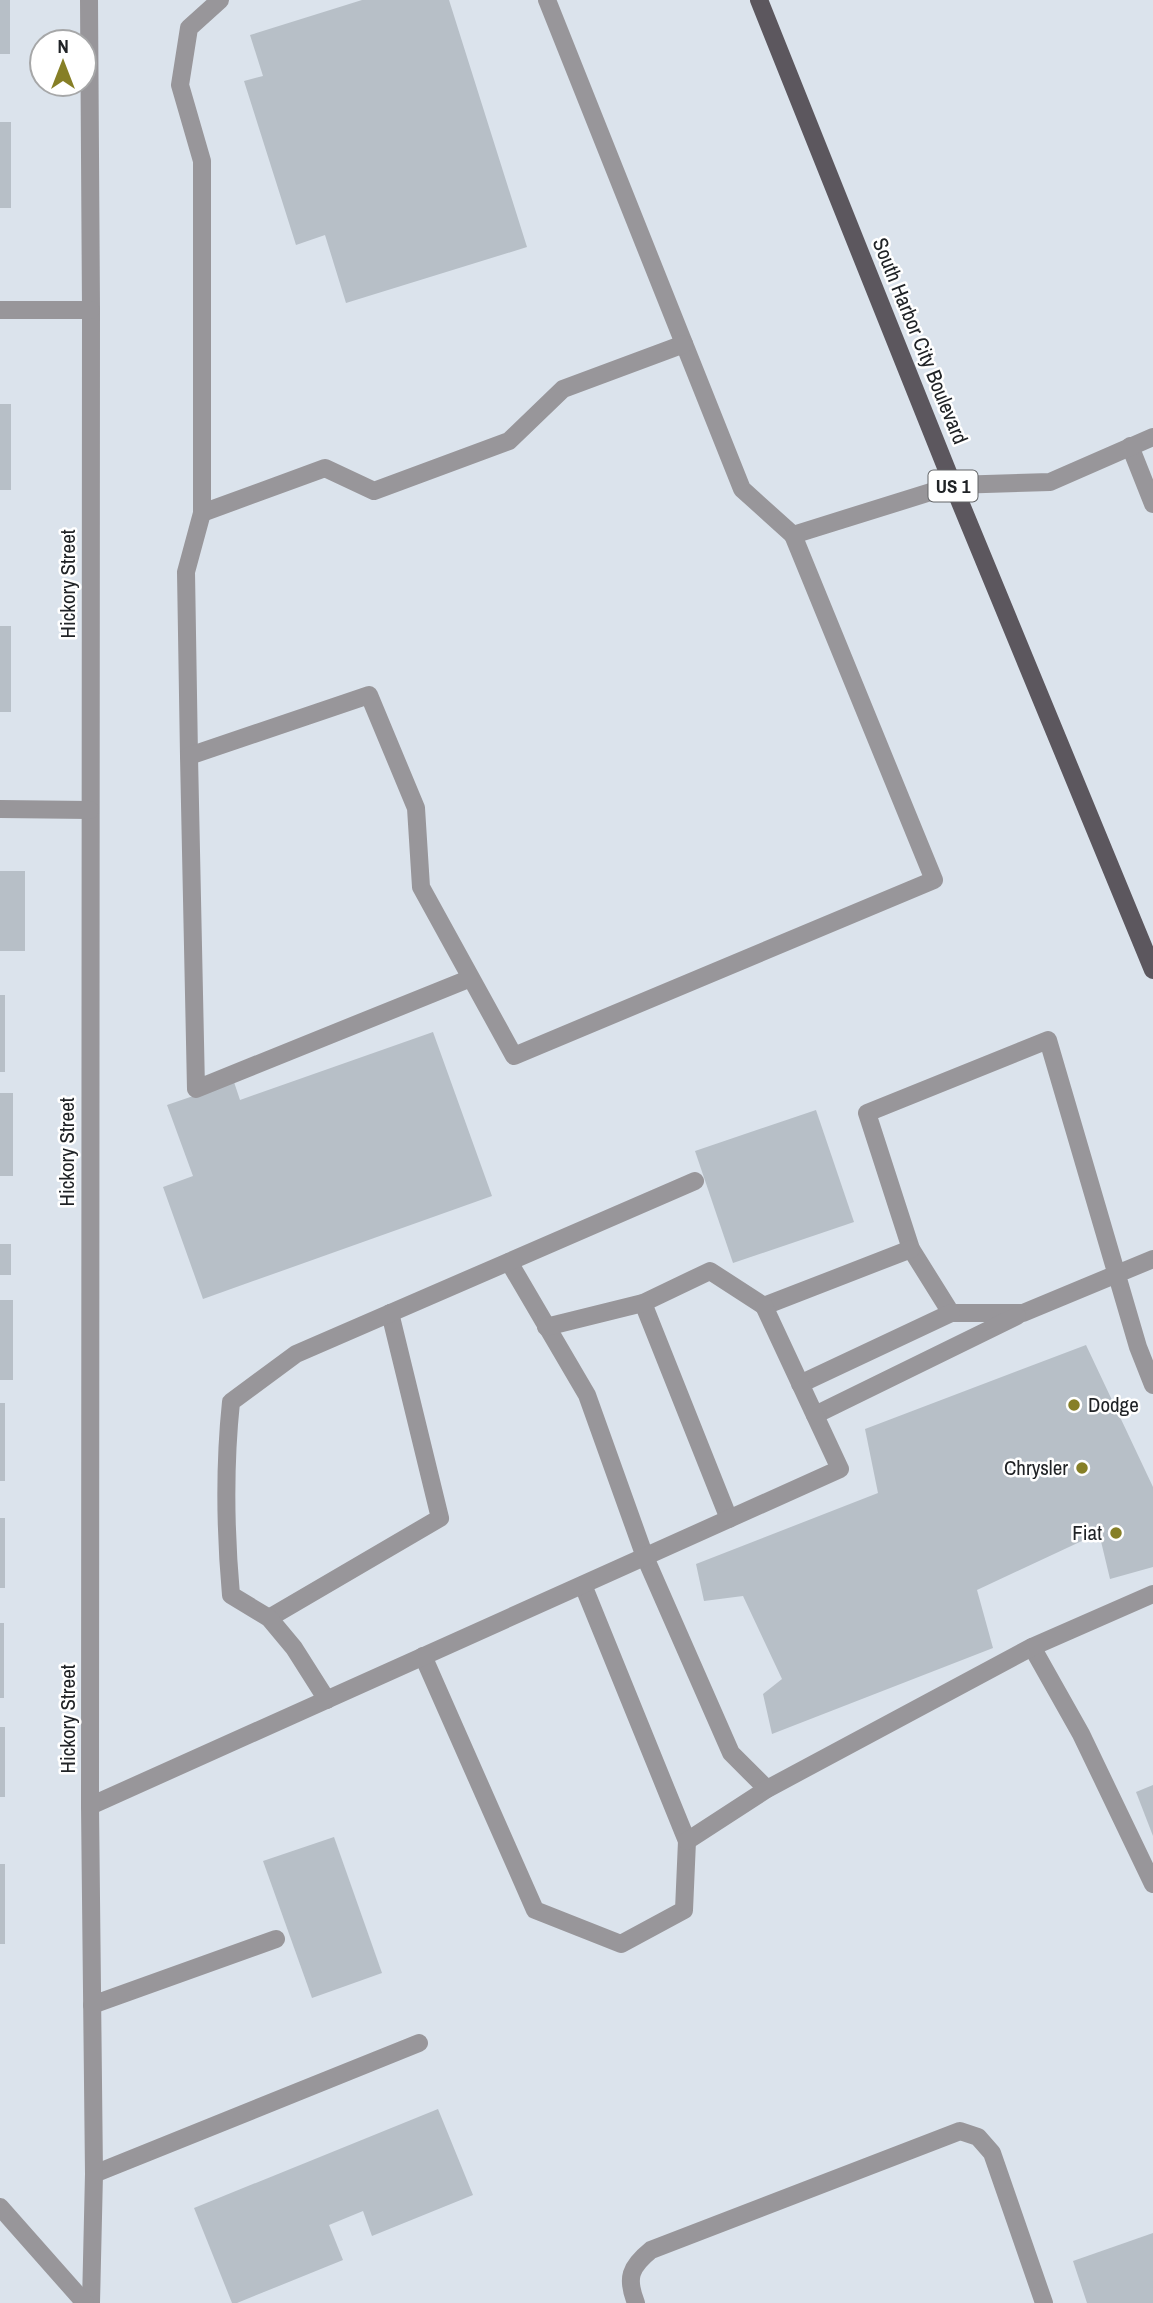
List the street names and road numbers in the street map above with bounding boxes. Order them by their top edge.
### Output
street label: South Harbor City Boulevard [866,233,975,448]
road number: US 1 [928,471,978,502]
street label: Hickory Street [53,529,82,639]
street label: Hickory Street [52,1097,81,1207]
street label: Hickory Street [53,1664,82,1774]

